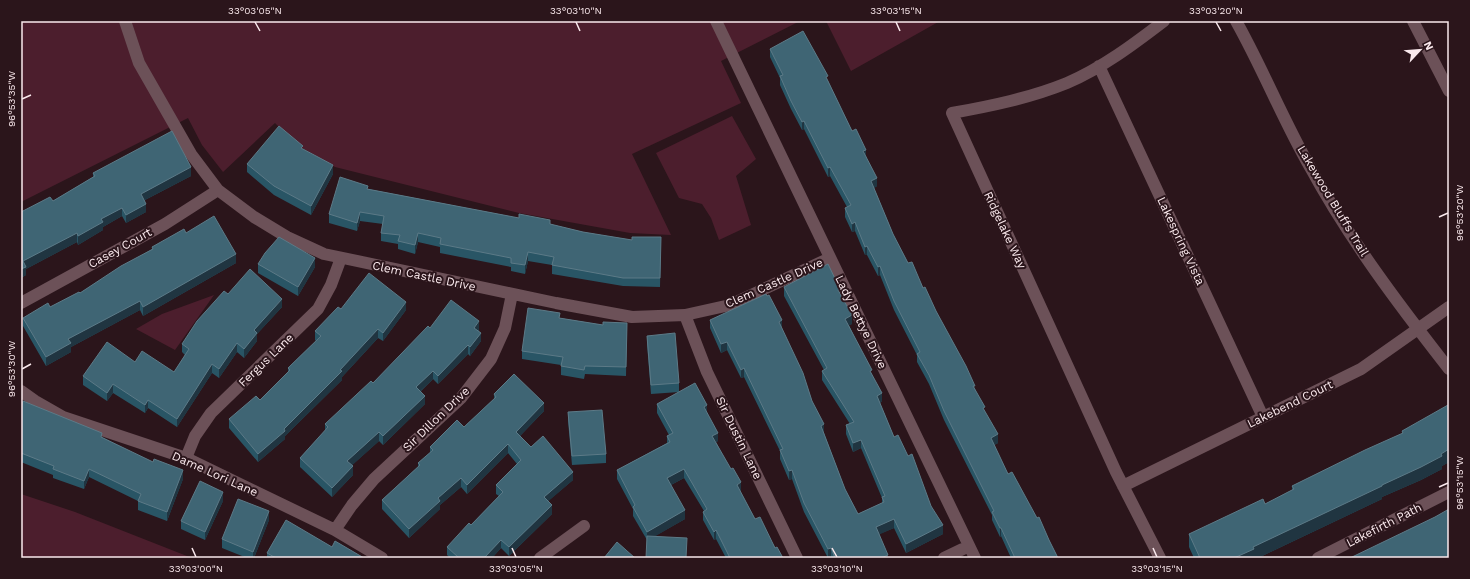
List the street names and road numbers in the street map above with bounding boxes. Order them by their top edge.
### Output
street label: Lakewood Bluffs Trail [1294,143,1372,259]
street label: Ridgelake Way [981,189,1029,271]
street label: Lakespring Vista [1154,195,1208,288]
street label: Casey Court [86,225,154,271]
street label: Clem Castle Drive [723,255,825,311]
street label: Clem Castle Drive [371,258,477,294]
street label: Lady Bettye Drive [832,273,890,371]
street label: Fergus Lane [236,330,296,390]
street label: Lakebend Court [1245,377,1335,431]
street label: Sir Dillon Drive [400,384,472,454]
street label: Sir Dustin Lane [713,394,765,482]
street label: Dame Lori Lane [170,449,260,499]
street label: Lakefirth Path [1344,500,1424,550]

